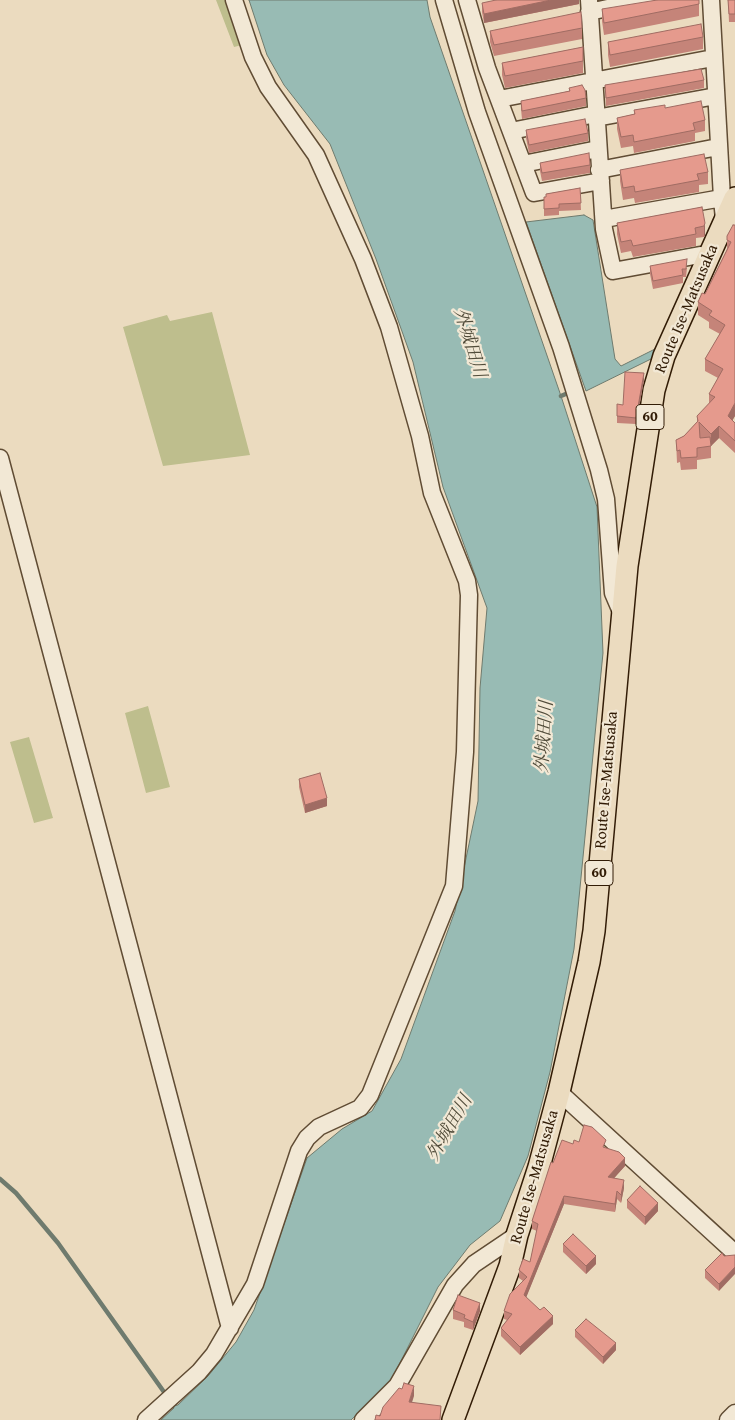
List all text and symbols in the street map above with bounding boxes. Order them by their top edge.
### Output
street label: Route Ise-Matsusaka [651,242,723,376]
water label: 外城田川 [448,305,490,381]
road number: 60 [636,404,664,430]
water label: 外城田川 [532,700,558,774]
street label: Route Ise-Matsusaka [591,710,623,850]
road number: 60 [585,860,613,886]
water label: 外城田川 [423,1091,477,1165]
street label: Route Ise-Matsusaka [507,1108,563,1246]

